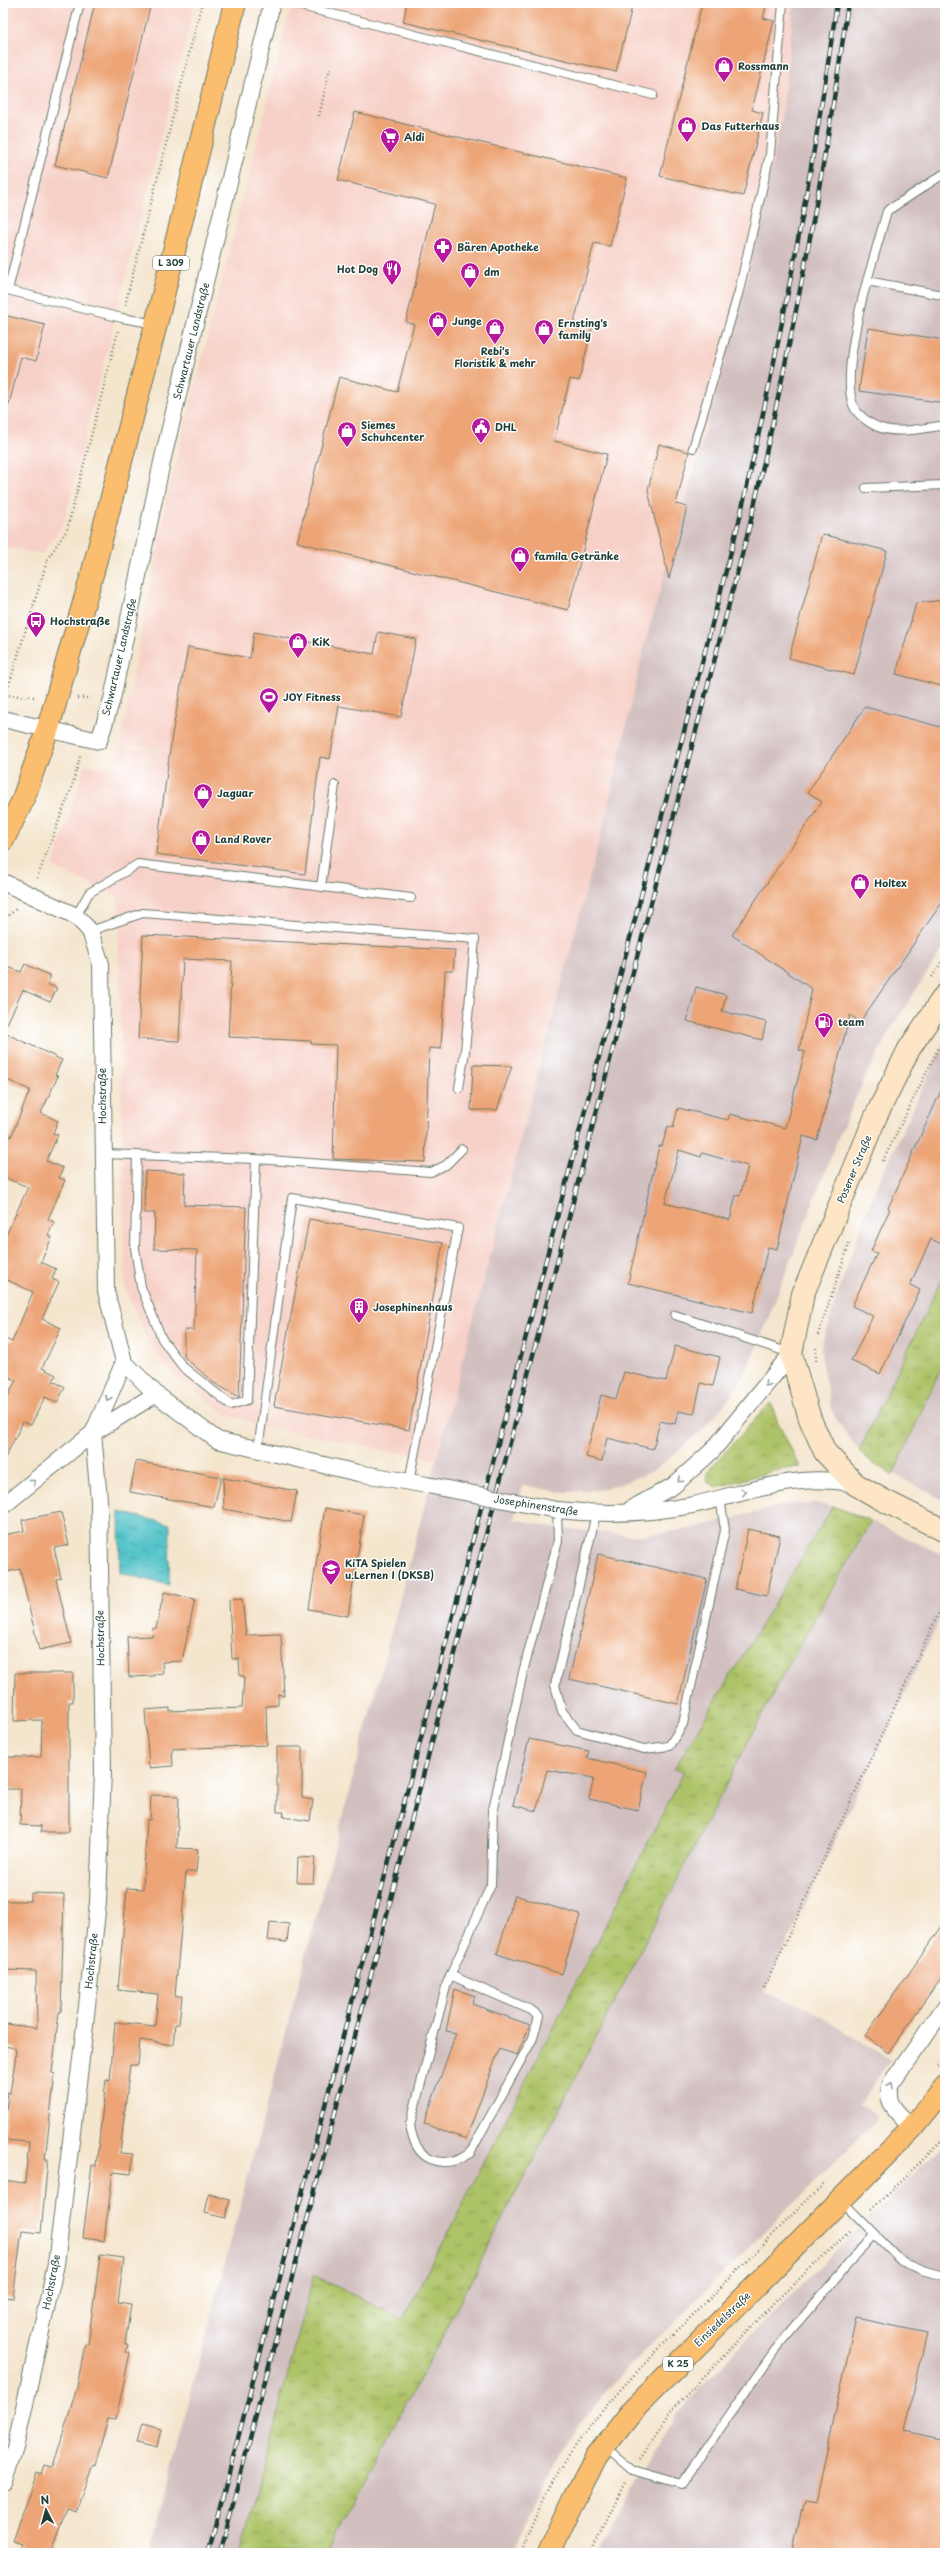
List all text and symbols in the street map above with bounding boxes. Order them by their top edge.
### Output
shop icon: Rossmann [713,55,735,83]
place label: Rossmann [738,58,789,73]
shop icon: Das Futterhaus [676,115,698,143]
place label: Das Futterhaus [701,118,779,133]
supermarket icon: Aldi [379,126,401,154]
place label: Aldi [404,129,425,144]
pharmacy icon: Bären Apotheke [432,236,454,264]
place label: Bären Apotheke [457,239,539,254]
road number: L 309 [153,256,189,270]
restaurant icon: Hot Dog [381,258,403,286]
place label: Hot Dog [337,261,378,276]
shop icon: dm [459,261,481,289]
place label: dm [484,264,500,279]
street label: Schwartauer Landstraße [169,281,212,401]
shop icon: Junge [427,310,449,338]
place label: Junge [452,313,482,328]
place label: Ernsting's family [558,315,608,342]
shop icon: Rebi's Floristik & mehr [484,317,506,345]
shop icon: Ernsting's family [533,318,555,346]
place label: Rebi's Floristik & mehr [454,343,537,370]
public building icon: DHL [470,416,492,444]
place label: Siemes Schuhcenter [361,417,425,444]
place label: DHL [495,419,517,434]
shop icon: Siemes Schuhcenter [336,420,358,448]
shop icon: famila Getränke [509,545,531,573]
place label: famila Getränke [534,548,619,563]
street label: Schwartauer Landstraße [98,597,139,717]
bus stop icon: Hochstraße [25,610,47,638]
place label: Hochstraße [50,613,110,628]
shop icon: KiK [287,631,309,659]
place label: KiK [312,634,330,649]
sports icon: JOY Fitness [258,686,280,714]
place label: JOY Fitness [283,689,341,704]
shop icon: Jaguar [192,782,214,810]
place label: Jaguar [217,785,255,800]
shop icon: Land Rover [190,828,212,856]
place label: Land Rover [215,831,272,846]
shop icon: Holtex [849,872,871,900]
place label: Holtex [874,875,907,890]
fuel station icon: team [813,1011,835,1039]
place label: team [838,1014,864,1029]
street label: Hochstraße [94,1068,109,1124]
street label: Posener Straße [832,1132,875,1205]
building icon: Josephinenhaus [348,1296,370,1324]
place label: Josephinenhaus [373,1299,453,1314]
one-way arrow [764,1380,771,1387]
one-way arrow [105,1393,113,1401]
one-way arrow [677,1476,685,1483]
one-way arrow [29,1479,36,1486]
one-way arrow [740,1488,747,1497]
street label: Josephinenstraße [493,1490,579,1519]
place label: KiTA Spielen u.Lernen I (DKSB) [345,1555,434,1582]
school or university icon: KiTA Spielen u.Lernen I (DKSB) [320,1558,342,1586]
street label: Hochstraße [92,1610,107,1666]
street label: Hochstraße [80,1932,101,1990]
one-way arrow [886,2082,894,2089]
street label: Hochstraße [38,2253,63,2311]
street label: Einsiedelstraße [690,2288,753,2350]
road number: K 25 [663,2357,693,2371]
north arrow [26,2490,66,2530]
text: N [40,2491,50,2508]

